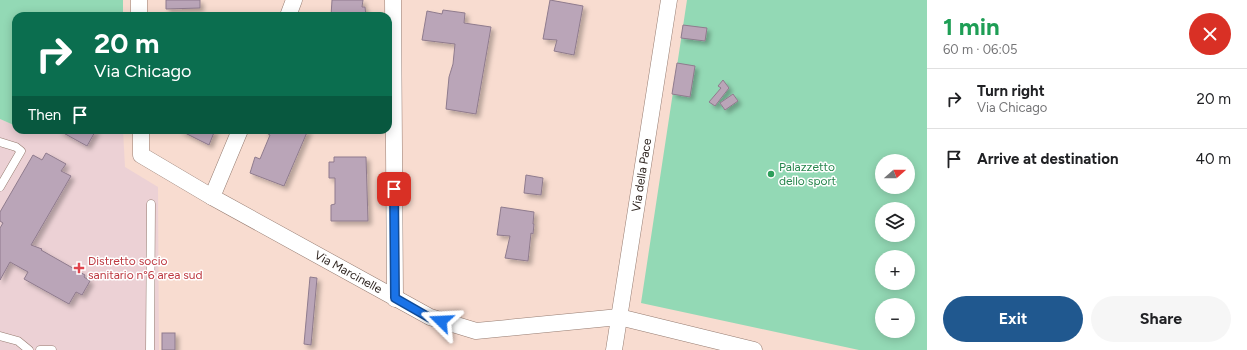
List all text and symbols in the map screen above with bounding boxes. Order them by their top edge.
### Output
text: 1 min [943,12,1000,41]
button: close [1189,13,1231,55]
text: 20 m [94,26,159,60]
icon: right [28,28,80,80]
text: 60 m · 06:05 [943,42,1017,57]
text: Via Chicago [94,60,191,82]
text: Turn right [977,82,1045,100]
icon: right [943,88,965,110]
text: 20 m [1197,90,1231,108]
text: Via Chicago [977,100,1047,115]
icon: arrive [69,104,91,126]
text: Then [28,106,61,124]
street label: Via della Pace [629,137,654,213]
icon: arrive [943,148,965,170]
text: Arrive at destination [977,150,1118,168]
text: 40 m [1196,150,1231,168]
north arrow [875,154,915,194]
map controls [875,154,915,338]
place label: Palazzetto dello sport [779,160,836,188]
marker: Palazzetto dello sport [766,169,776,179]
pin [377,172,411,206]
icon: arrive [383,178,405,200]
button: layers [875,202,915,242]
street label: Via Marcinelle [312,248,385,296]
button: + [875,250,915,290]
place label: Distretto socio sanitario n°6 area sud [88,254,203,282]
marker: Distretto socio sanitario n°6 area sud [73,262,85,274]
button: Exit [943,296,1083,342]
button: Share [1091,296,1231,342]
button: − [875,298,915,338]
position arrow [420,300,462,342]

